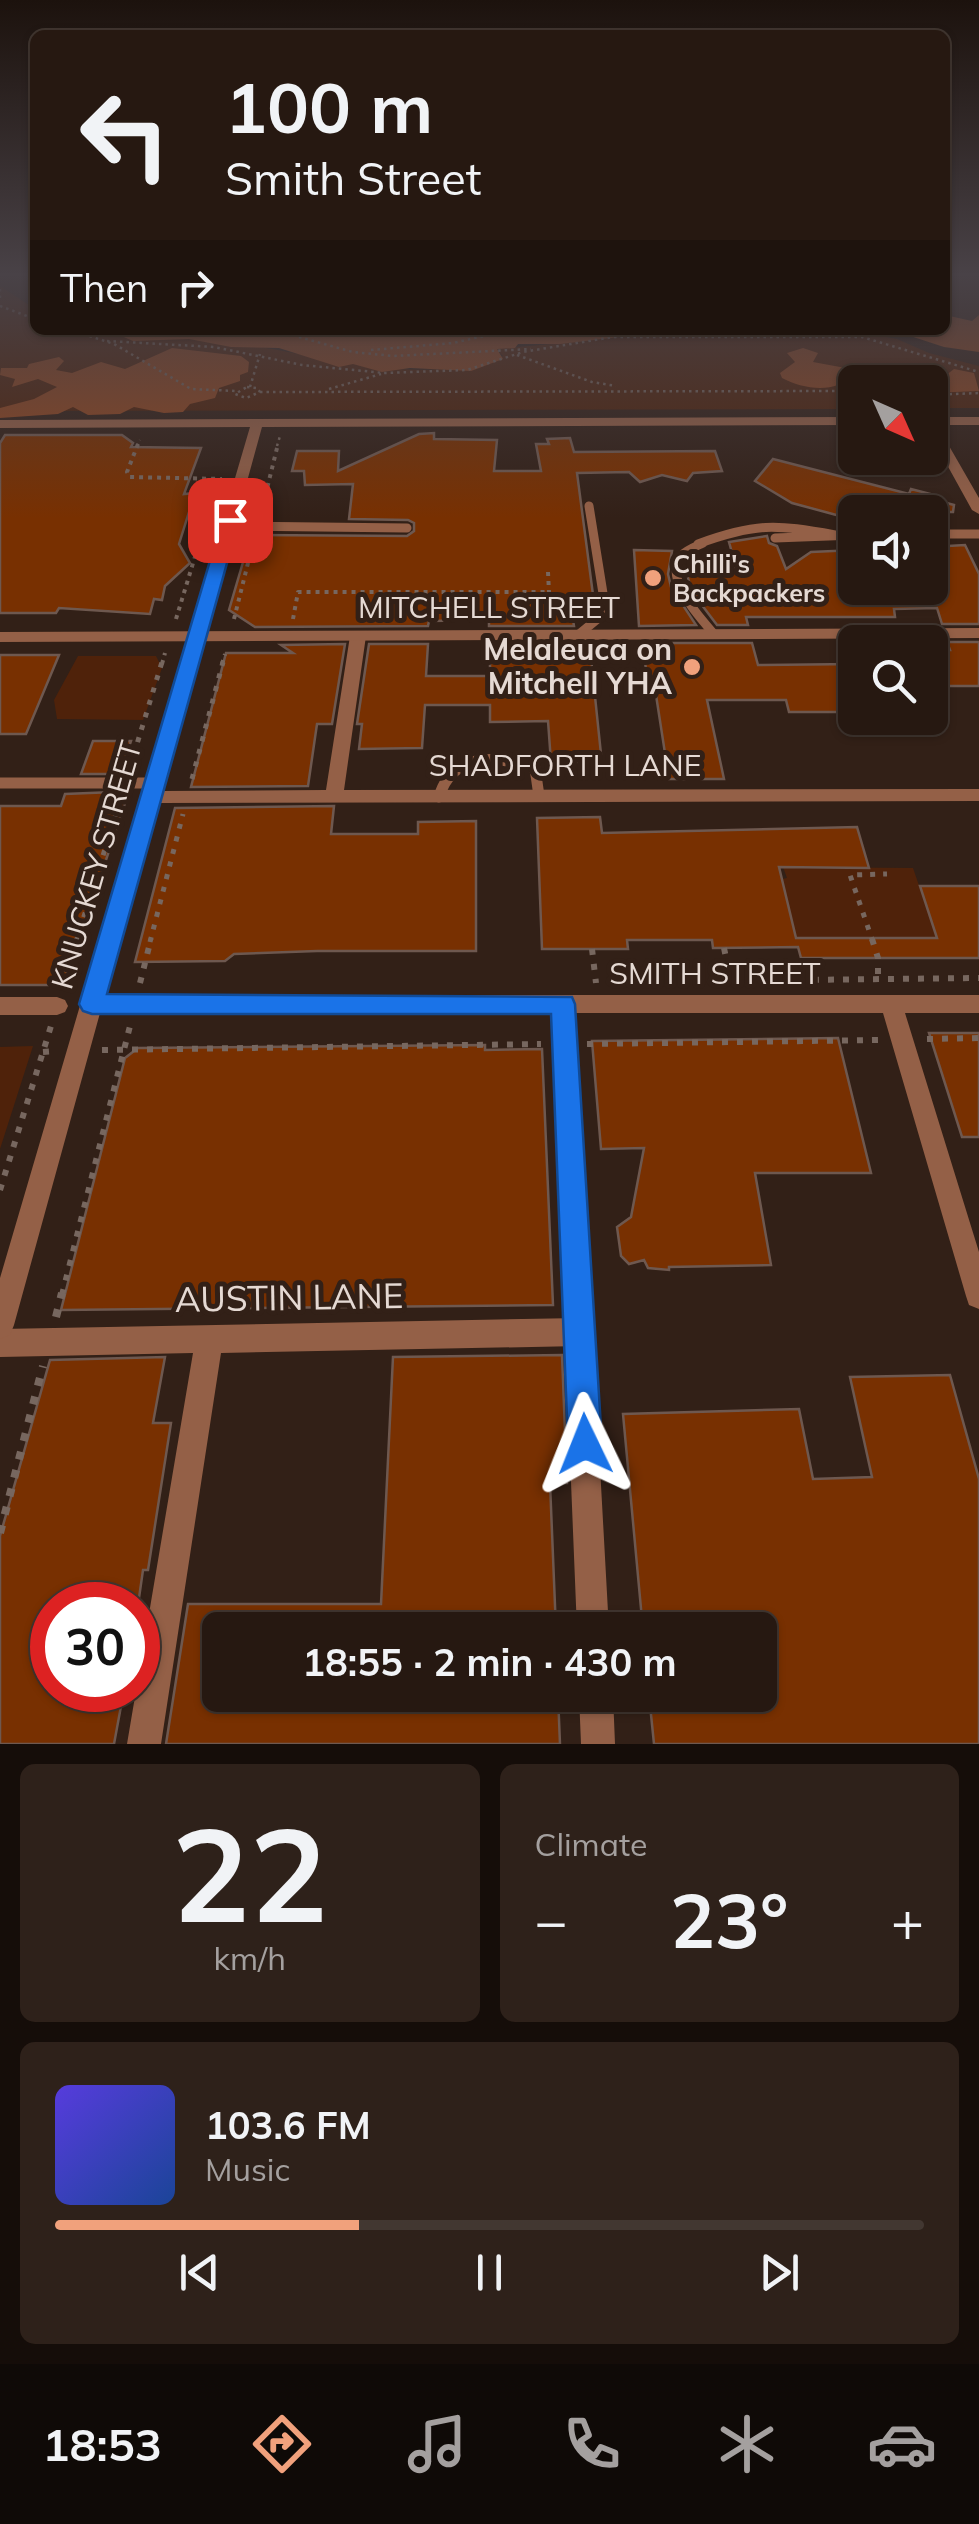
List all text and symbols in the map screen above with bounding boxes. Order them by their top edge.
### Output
text: 100 m [225,63,433,151]
icon: left [60,70,190,200]
text: Smith Street [225,150,482,206]
icon: right [168,260,223,315]
text: Then [60,264,148,312]
north arrow [838,365,948,475]
map controls [838,365,948,735]
pin [188,478,273,563]
icon: arrive [203,493,258,548]
button: sound [838,495,948,605]
place label: Chilli's Backpackers [673,548,825,608]
marker: Chilli's Backpackers [642,567,664,589]
street label: MITCHELL STREET [358,588,620,626]
button: search [838,625,948,735]
place label: Melaleuca on Mitchell YHA [483,630,672,702]
marker: Melaleuca on Mitchell YHA [681,656,703,678]
street label: KNUCKEY STREET [42,736,150,993]
street label: SHADFORTH LANE [429,746,701,784]
street label: SMITH STREET [609,954,821,992]
street label: AUSTIN LANE [174,1273,404,1321]
position arrow [533,1392,637,1496]
speed limit sign: 30 [30,1582,160,1712]
text: 18:55 · 2 min · 430 m [302,1638,677,1686]
text: 22 [172,1791,328,1955]
text: Climate [535,1824,647,1864]
text: 23° [670,1873,788,1967]
text: − [535,1886,568,1955]
text: + [891,1886,924,1955]
text: km/h [214,1938,286,1978]
text: 103.6 FM [205,2101,371,2149]
text: Music [205,2149,290,2189]
icon: previous [172,2245,227,2300]
icon: pause [462,2245,517,2300]
icon: next [752,2245,807,2300]
icon: directions [247,2409,317,2479]
icon: music [402,2409,472,2479]
icon: phone [557,2409,627,2479]
icon: climate [712,2409,782,2479]
icon: car [867,2409,937,2479]
text: 18:53 [42,2416,162,2472]

